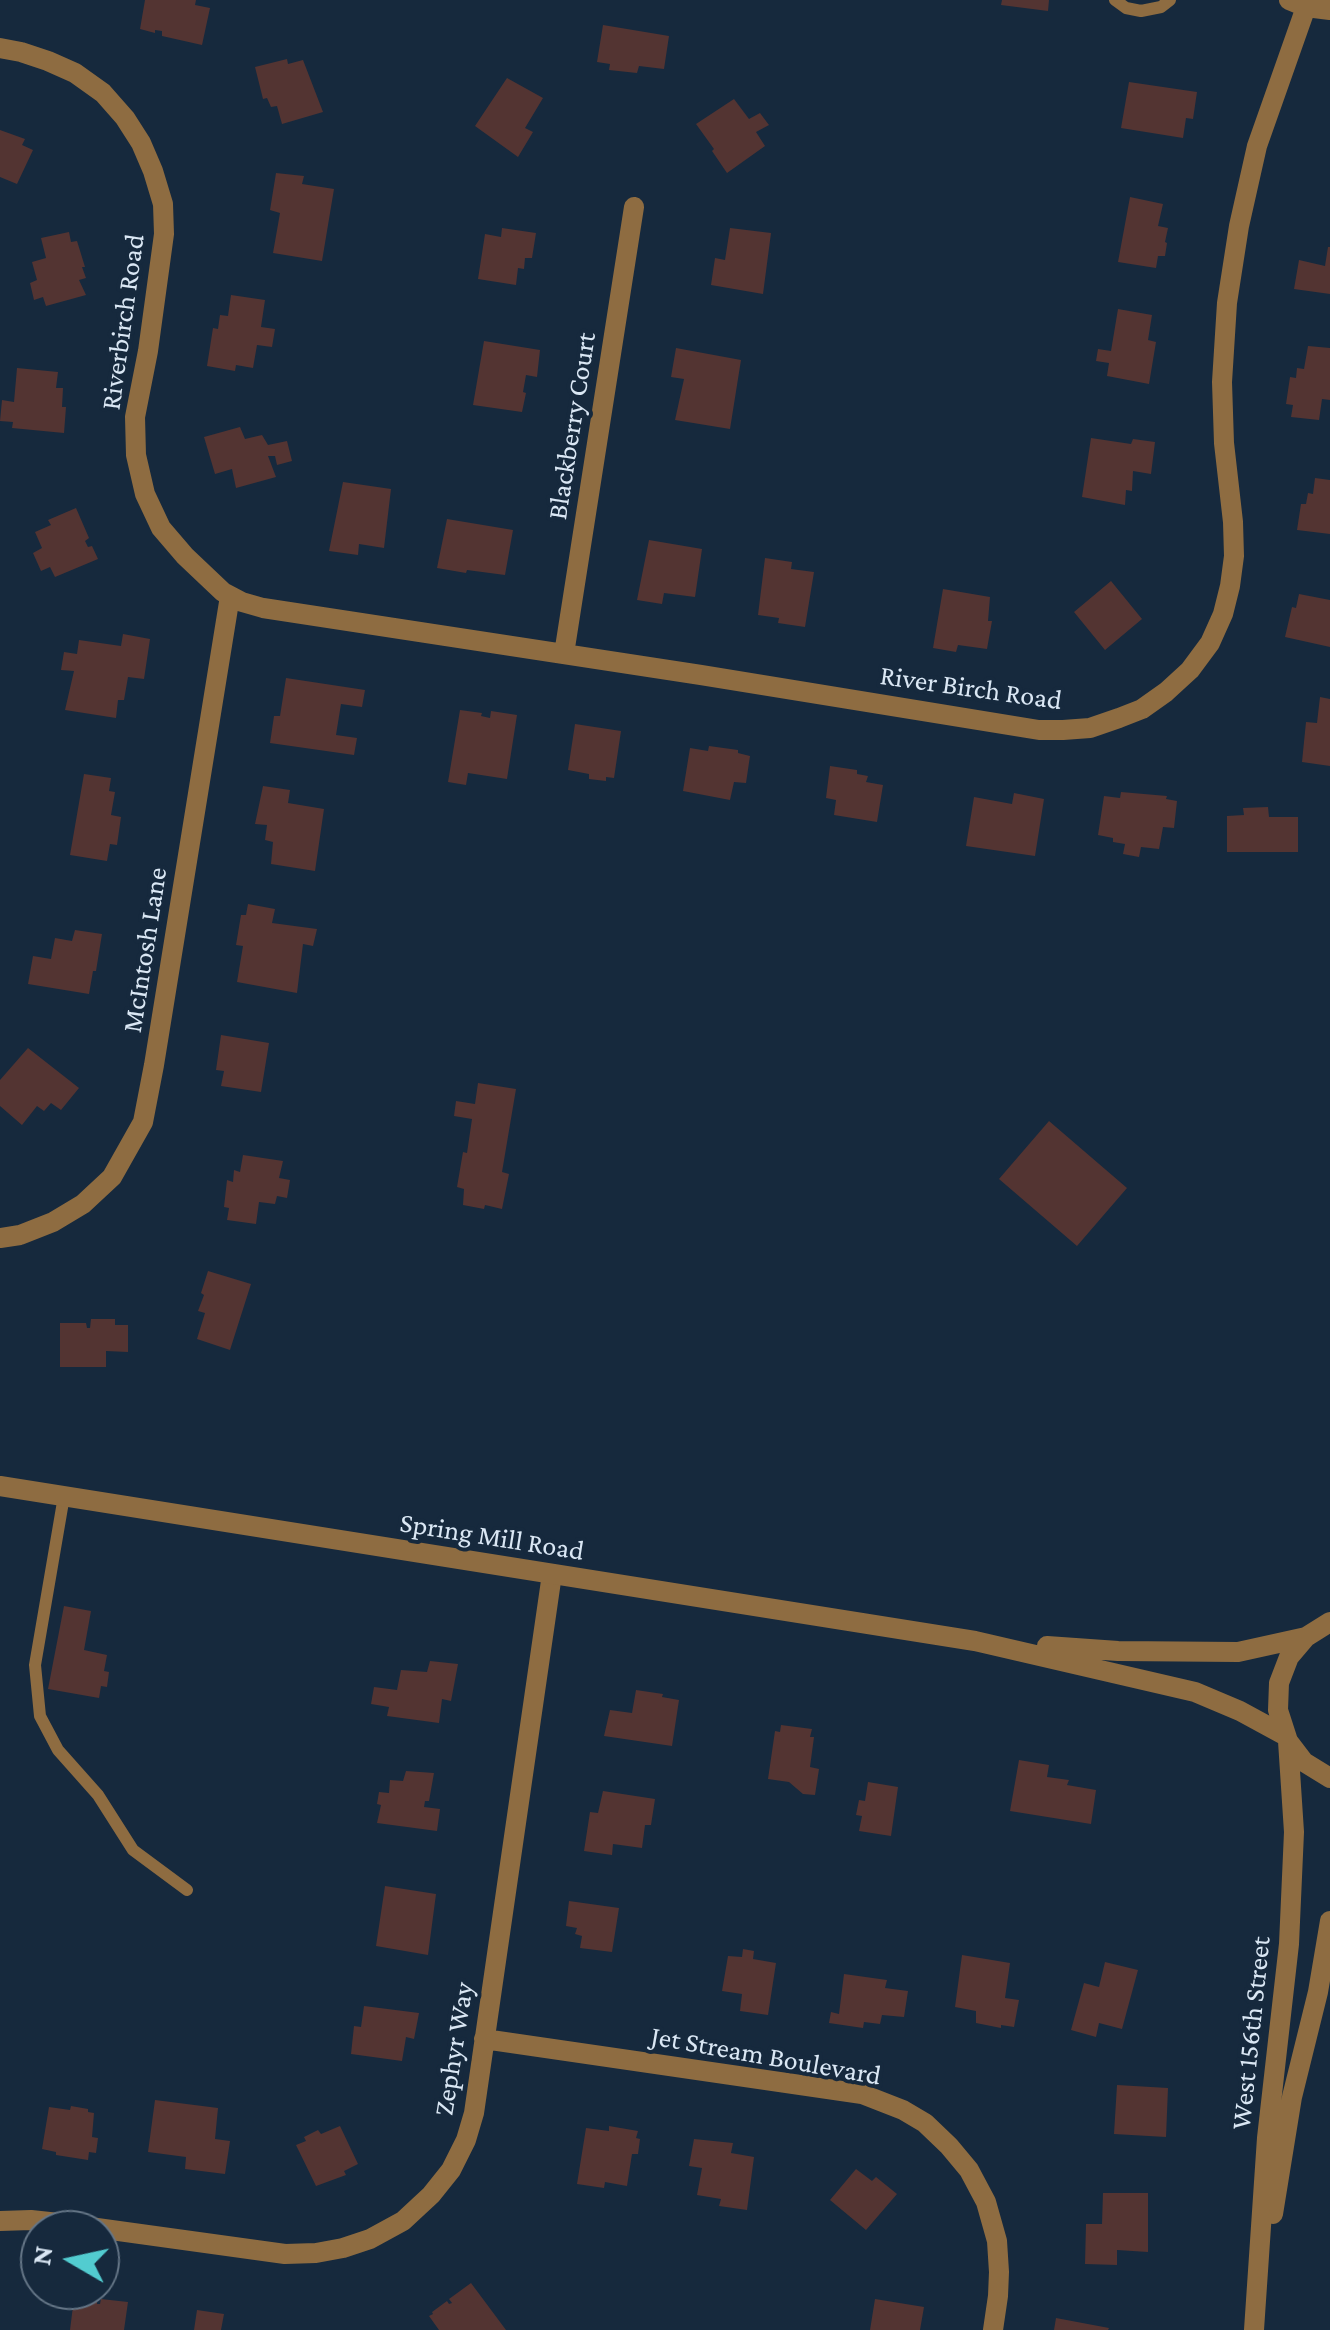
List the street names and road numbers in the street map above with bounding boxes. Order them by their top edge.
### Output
street label: Riverbirch Road [94,232,152,412]
street label: Blackberry Court [541,330,603,522]
street label: River Birch Road [878,659,1064,717]
street label: McIntosh Lane [115,865,175,1035]
street label: Spring Mill Road [397,1506,587,1568]
street label: West 156th Street [1224,1935,1278,2131]
street label: Zephyr Way [427,1980,481,2118]
street label: Jet Stream Boulevard [648,2019,884,2093]

